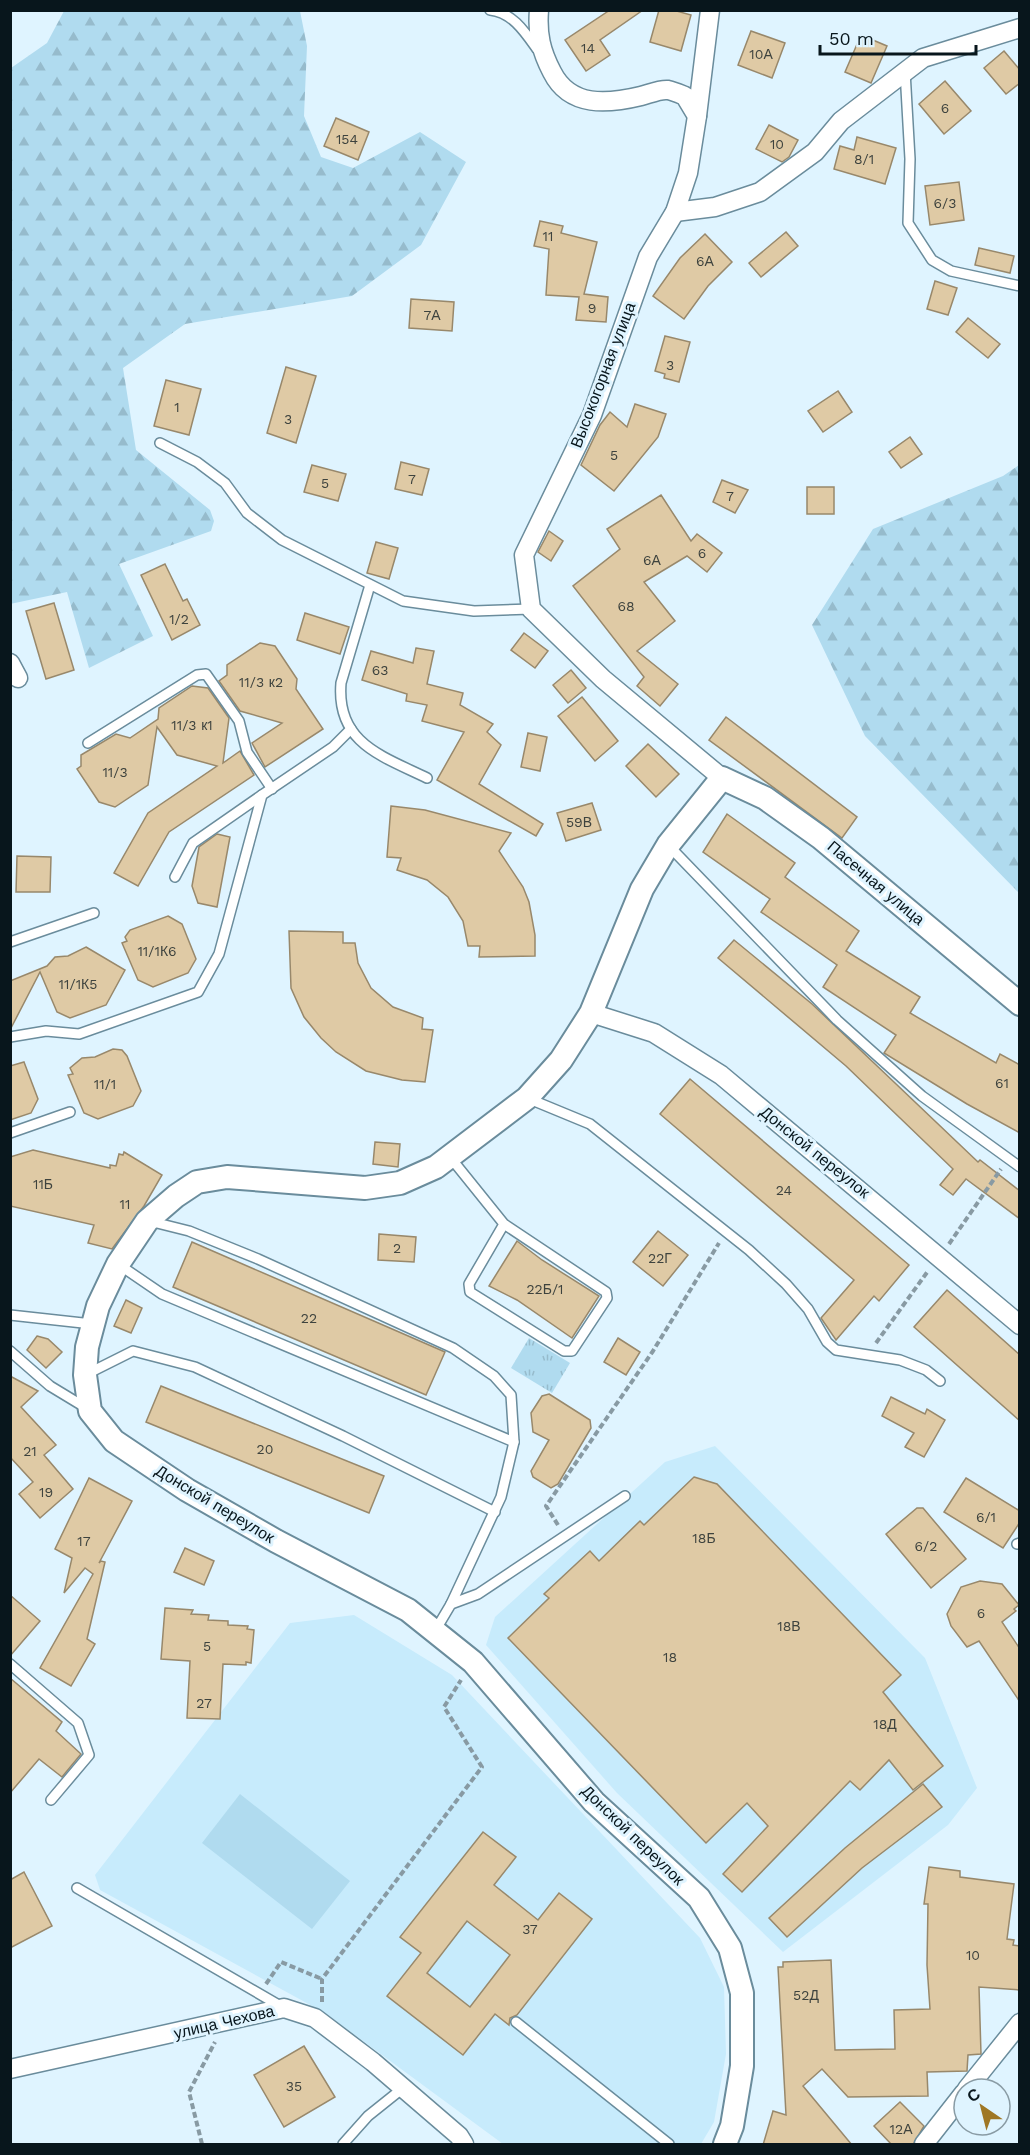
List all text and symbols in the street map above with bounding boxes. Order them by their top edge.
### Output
scale bar [820,18,976,56]
text: 50 m [829,28,874,49]
house number: 14 [581,40,595,56]
house number: 10А [749,46,773,62]
house number: 6 [941,100,949,116]
house number: 154 [336,131,358,147]
house number: 10 [770,136,784,152]
house number: 8/1 [854,151,874,167]
house number: 6/3 [934,195,956,211]
house number: 11 [543,228,553,244]
house number: 6А [696,253,715,269]
street label: Высокогорная улица [566,299,640,451]
house number: 9 [588,300,596,316]
house number: 7А [423,307,441,323]
house number: 3 [666,357,674,373]
house number: 1 [174,399,180,415]
house number: 3 [284,411,292,427]
house number: 5 [610,447,618,463]
house number: 7 [408,471,416,487]
house number: 5 [321,475,329,491]
house number: 7 [726,488,734,504]
house number: 6 [698,545,706,561]
house number: 6А [643,552,662,568]
house number: 68 [617,598,635,614]
house number: 1/2 [169,611,189,627]
house number: 63 [372,662,388,678]
house number: 11/3 к2 [239,674,283,690]
house number: 11/3 к1 [171,717,213,733]
house number: 11/3 [102,764,128,780]
house number: 59В [566,814,592,830]
street label: Пасечная улица [824,837,929,929]
house number: 11/1К6 [137,943,177,959]
house number: 11/1К5 [59,976,97,992]
house number: 61 [995,1075,1009,1091]
house number: 11/1 [94,1076,116,1092]
street label: Донской переулок [756,1102,874,1203]
house number: 11Б [33,1176,53,1192]
house number: 24 [776,1182,792,1198]
house number: 11 [120,1196,130,1212]
house number: 2 [393,1240,401,1256]
house number: 22Г [648,1250,672,1266]
house number: 22Б/1 [526,1281,564,1297]
house number: 22 [301,1310,317,1326]
house number: 20 [257,1441,273,1457]
house number: 21 [23,1443,37,1459]
street label: Донской переулок [152,1461,279,1548]
house number: 19 [39,1484,53,1500]
house number: 6/1 [976,1509,996,1525]
house number: 18Б [692,1530,716,1546]
house number: 17 [77,1533,91,1549]
house number: 6/2 [915,1538,937,1554]
house number: 6 [977,1605,985,1621]
house number: 18В [777,1618,801,1634]
house number: 5 [203,1638,211,1654]
house number: 18 [663,1649,677,1665]
house number: 27 [196,1695,212,1711]
house number: 18Д [873,1716,897,1732]
street label: Донской переулок [578,1781,689,1890]
house number: 37 [522,1921,538,1937]
house number: 10 [966,1947,980,1963]
house number: 52Д [793,1987,819,2003]
street label: улица Чехова [172,2001,276,2043]
north arrow [952,2077,1012,2137]
house number: 35 [286,2078,302,2094]
text: С [963,2084,984,2106]
house number: 12А [890,2121,913,2137]

